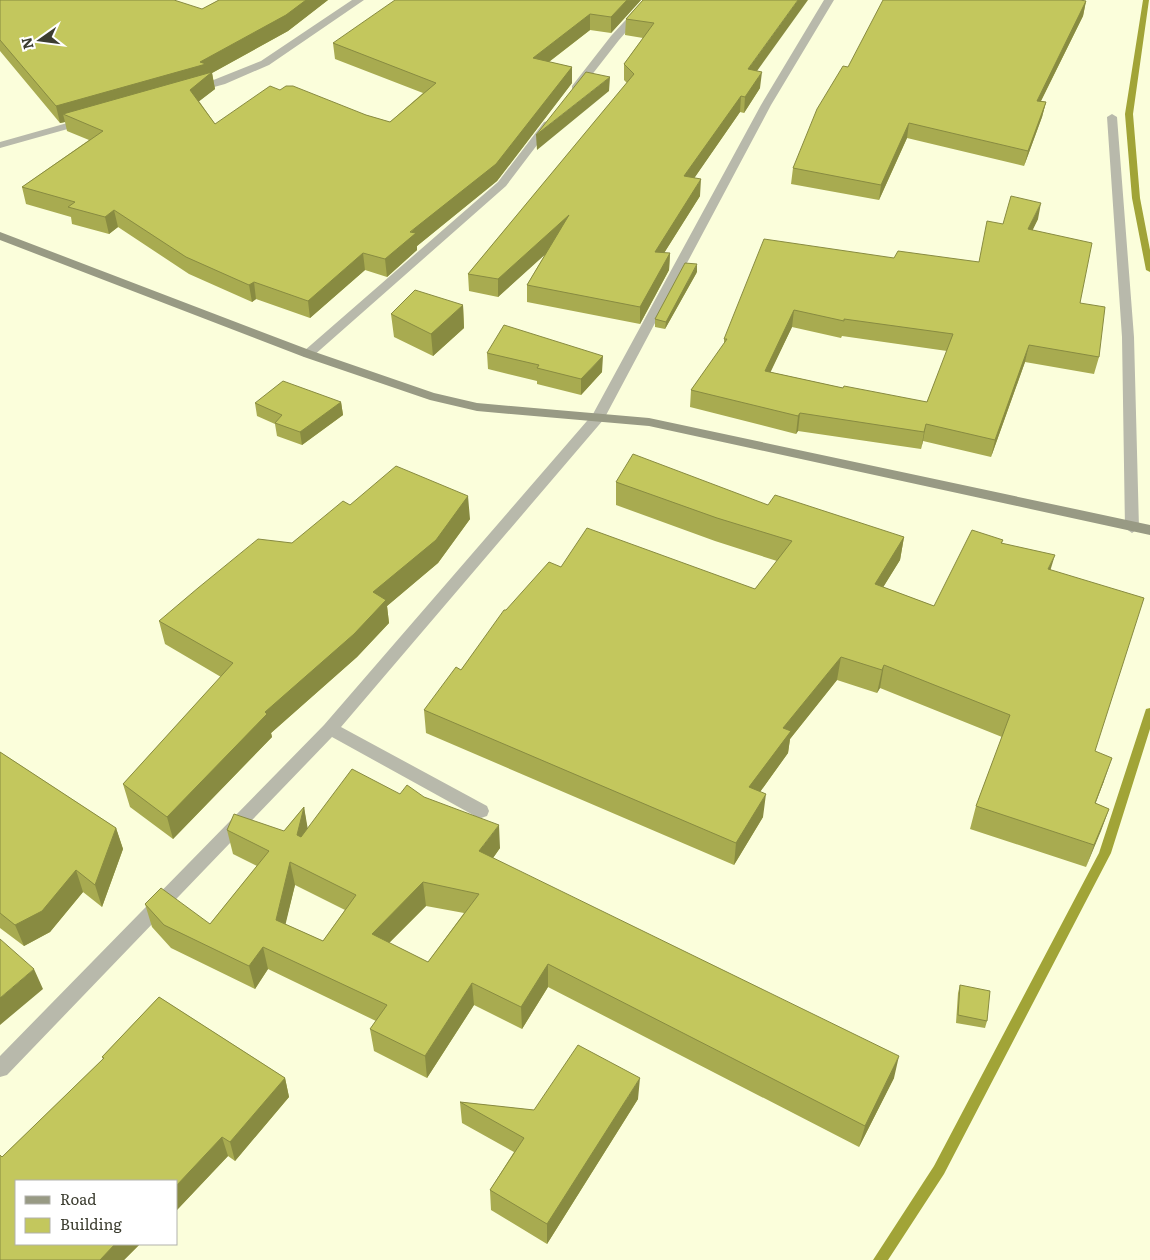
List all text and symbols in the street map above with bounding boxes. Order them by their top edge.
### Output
north arrow [15,15,65,65]
text: N [15,35,38,52]
legend [15,1180,178,1245]
text: Road [60,1187,96,1210]
text: Building [60,1212,122,1235]

